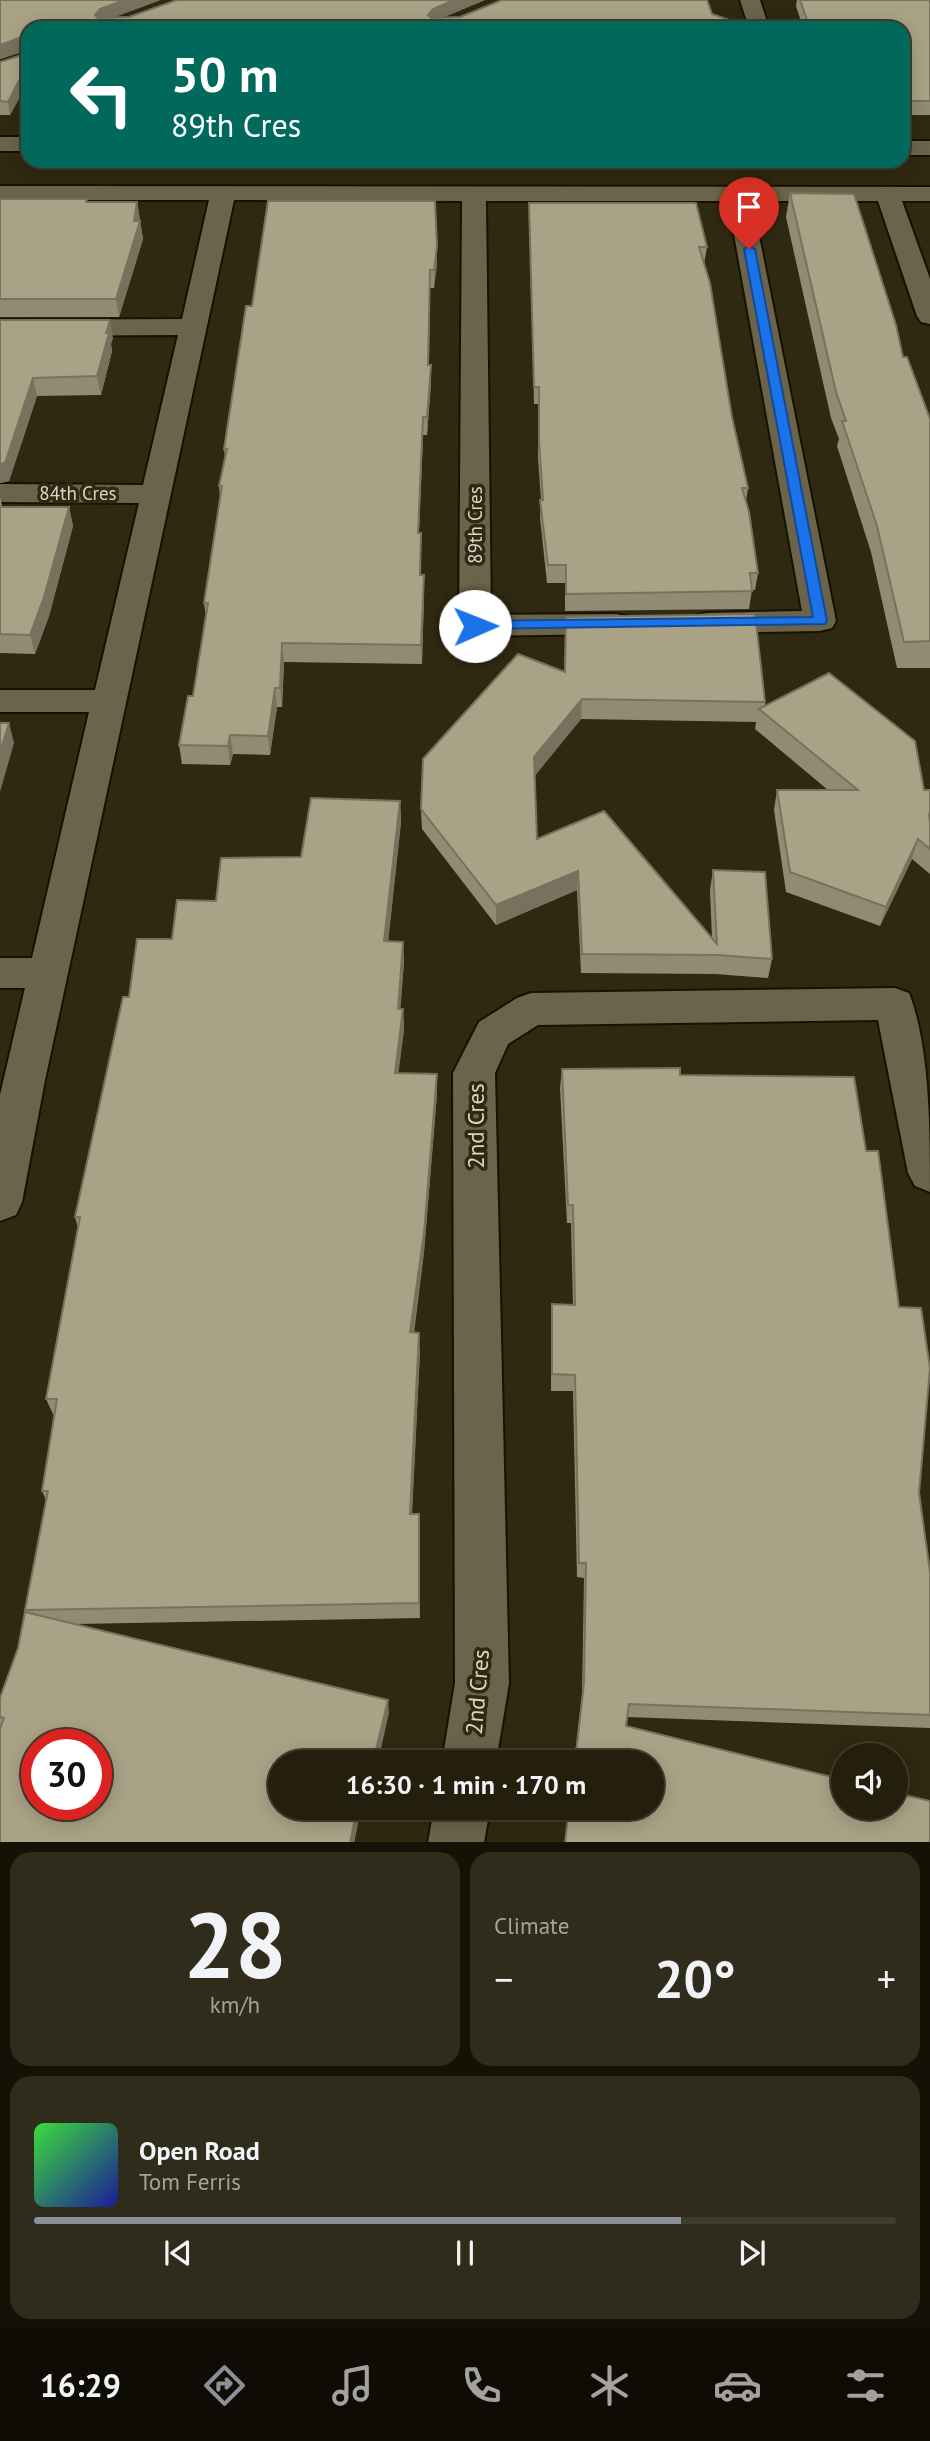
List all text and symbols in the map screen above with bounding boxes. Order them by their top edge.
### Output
text: 50 m [171,42,278,106]
icon: left [56,49,147,140]
text: 89th Cres [171,104,301,146]
pin [719,177,779,249]
icon: arrive [730,188,768,226]
street label: 84th Cres [39,481,117,505]
street label: 89th Cres [463,486,487,564]
position arrow [438,589,512,663]
street label: 2nd Cres [461,1083,490,1169]
street label: 2nd Cres [459,1648,495,1736]
speed limit sign: 30 [21,1729,112,1820]
map controls [831,1743,908,1820]
button: sound [831,1743,908,1820]
text: 16:30 · 1 min · 170 m [346,1768,586,1801]
text: 28 [183,1885,287,2003]
text: Climate [494,1911,569,1940]
text: 20° [654,1945,736,2012]
text: − [494,1954,513,2003]
text: + [877,1954,896,2003]
text: km/h [210,1990,260,2019]
text: Open Road [139,2134,260,2167]
text: Tom Ferris [139,2167,241,2196]
icon: previous [159,2234,197,2272]
icon: pause [446,2234,484,2272]
icon: next [733,2234,771,2272]
icon: directions [200,2361,249,2410]
icon: music [328,2361,377,2410]
icon: phone [457,2361,506,2410]
icon: climate [585,2361,634,2410]
icon: car [713,2361,762,2410]
icon: filters [841,2361,890,2410]
text: 16:29 [40,2364,121,2406]

